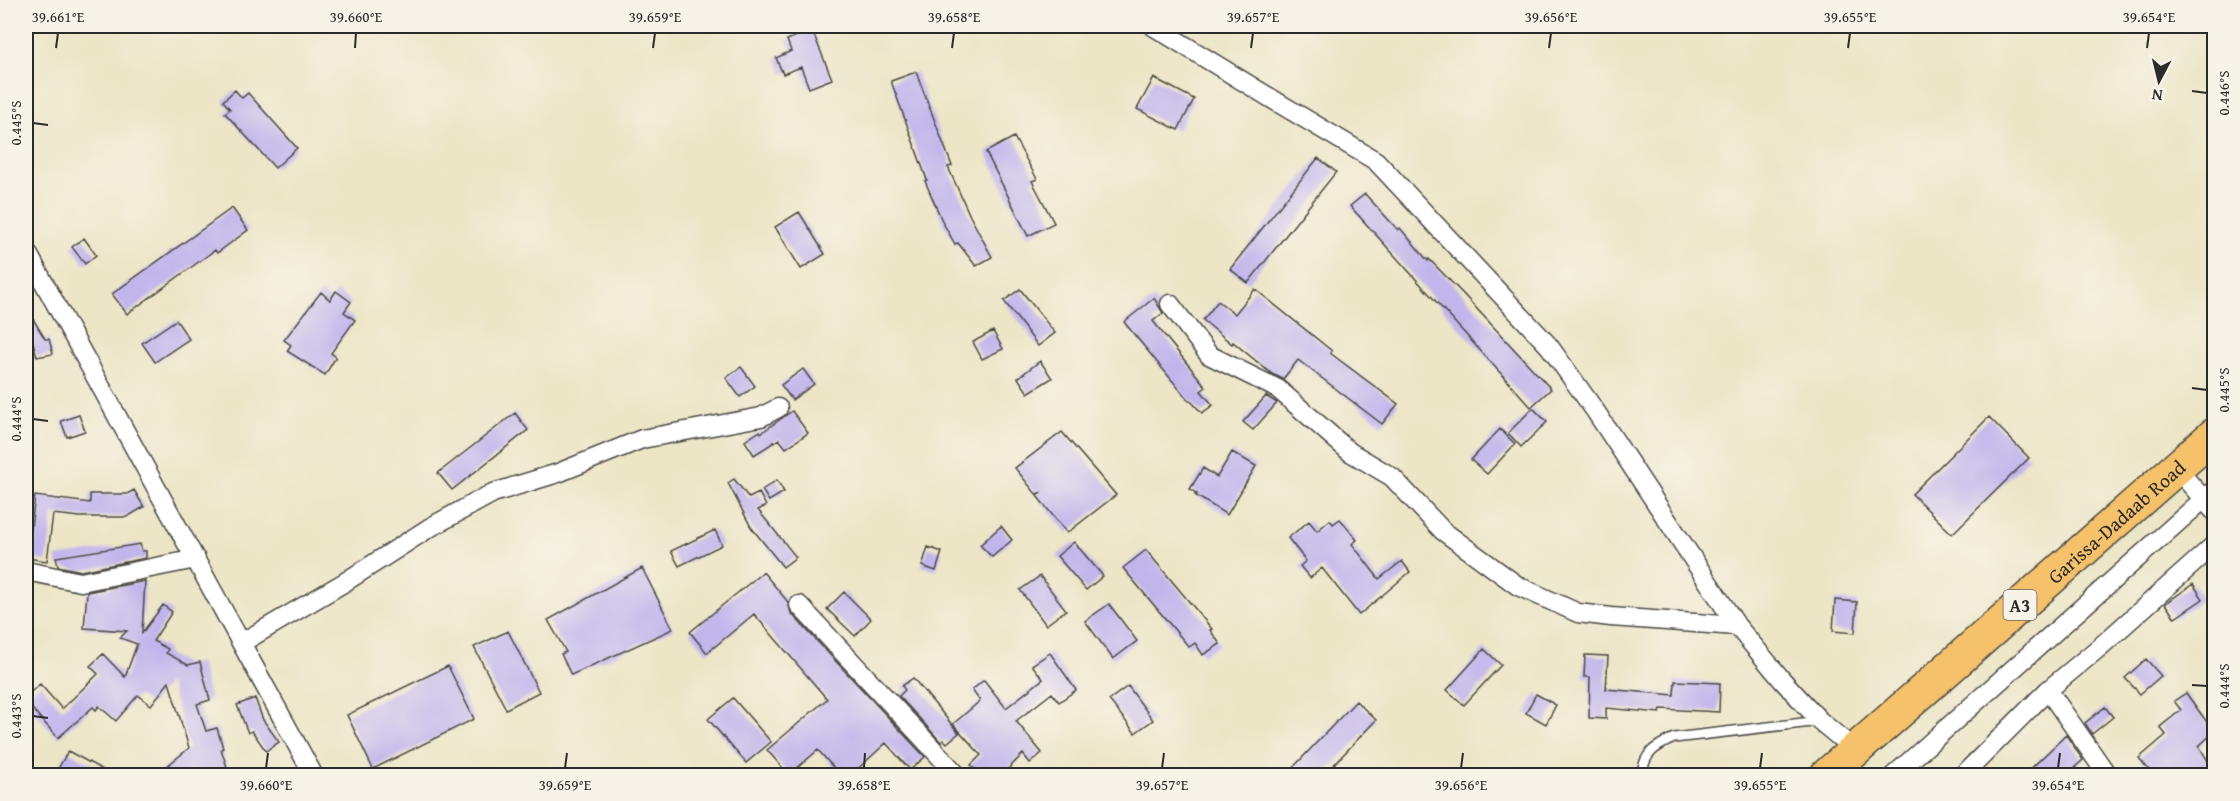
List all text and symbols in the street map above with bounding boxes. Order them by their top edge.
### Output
text: 39.661°E [32,6,85,27]
text: 39.660°E [330,6,383,27]
text: 39.659°E [629,6,682,27]
text: 39.658°E [928,6,981,27]
text: 39.657°E [1227,6,1280,27]
text: 39.656°E [1525,6,1578,27]
text: 39.655°E [1824,6,1877,27]
text: 39.654°E [2123,6,2176,27]
north arrow [2129,51,2189,111]
text: 0.446°S [2213,70,2234,116]
text: N [2150,83,2164,108]
text: 0.445°S [5,100,26,146]
text: 0.445°S [2213,367,2234,413]
text: 0.444°S [5,396,26,442]
street label: Garissa-Dadaab Road [2041,452,2192,590]
road number: A3 [2004,590,2036,620]
text: 0.444°S [2213,663,2234,709]
text: 0.443°S [5,693,26,739]
text: 39.660°E [240,774,293,795]
text: 39.659°E [539,774,592,795]
text: 39.658°E [838,774,891,795]
text: 39.657°E [1136,774,1189,795]
text: 39.656°E [1435,774,1488,795]
text: 39.655°E [1734,774,1787,795]
text: 39.654°E [2032,774,2085,795]

